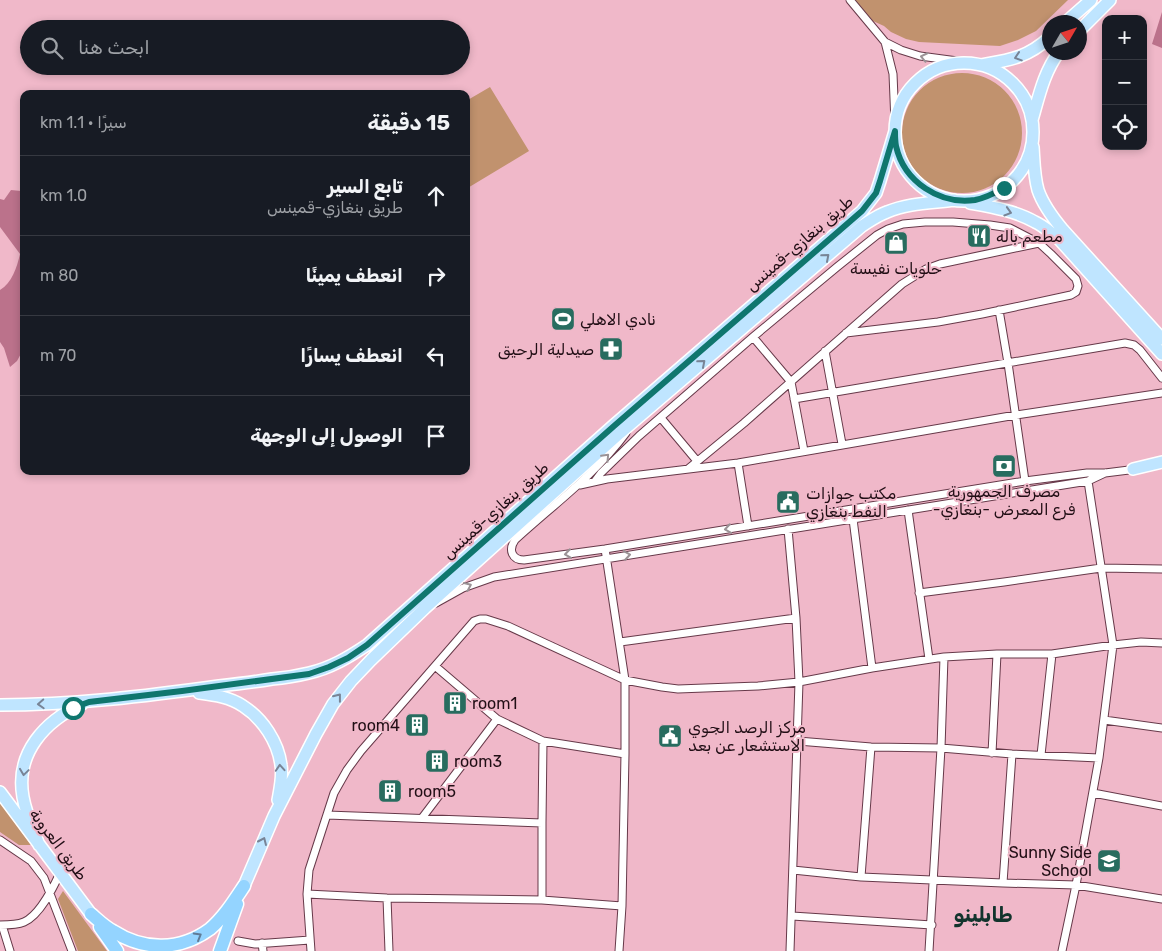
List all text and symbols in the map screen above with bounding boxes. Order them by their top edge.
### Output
north arrow [1042,15,1087,60]
map controls [1102,15,1147,150]
button: + [1102,15,1147,60]
search box [20,20,470,75]
icon: search [38,34,66,62]
text: ابحث هنا [78,36,150,59]
one-way arrow [1014,51,1023,61]
one-way arrow [920,52,929,62]
button: − [1102,60,1147,105]
button: locate [1102,105,1147,150]
text: 15 دقيقة [368,110,450,135]
text: سيرًا · 1.1 km [40,113,127,132]
text: تابع السير [327,175,403,198]
route end [993,177,1016,200]
icon: ahead [422,182,450,210]
text: 1.0 km [40,186,87,205]
street label: طريق بنغازي-قمينس [742,192,858,297]
text: طريق بنغازي-قمينس [267,198,403,217]
one-way arrow [1004,207,1012,217]
restaurant icon: مطعم باله [966,223,992,249]
place label: مطعم باله [996,227,1063,247]
shop icon: حلويات نفيسة [883,230,909,256]
one-way arrow [820,254,829,263]
place label: حلويات نفيسة [850,259,942,279]
icon: right [422,262,450,290]
text: انعطف يمينًا [306,264,403,287]
text: 80 m [40,266,79,285]
sports icon: نادي الاهلي [550,306,576,332]
place label: نادي الاهلي [580,310,656,332]
pharmacy icon: صيدلية الرحيق [598,336,624,362]
place label: صيدلية الرحيق [498,340,594,360]
icon: left [422,342,450,370]
text: انعطف يسارًا [300,344,403,367]
text: 70 m [40,346,77,365]
one-way arrow [696,360,705,368]
icon: arrive [422,422,450,450]
text: الوصول إلى الوجهة [250,424,403,447]
one-way arrow [600,453,609,462]
bank icon: مصرف الجمهورية -فرع المعرض -بنغازي [991,453,1017,479]
street label: طريق بنغازي-قمينس [438,458,554,564]
place label: مصرف الجمهورية -فرع المعرض -بنغازي [933,482,1076,521]
place label: مكتب جوازات النفط بنغازي [806,484,896,523]
public building icon: مكتب جوازات النفط بنغازي [775,489,801,515]
one-way arrow [724,523,732,534]
one-way arrow [563,548,571,559]
one-way arrow [623,551,631,561]
one-way arrow [463,582,472,593]
building icon: room1 [442,690,468,716]
one-way arrow [332,693,341,703]
place label: room1 [472,694,517,713]
route start [62,697,85,720]
one-way arrow [36,699,44,710]
building icon: room4 [404,712,430,738]
place label: room4 [352,716,400,735]
place label: مركز الرصد الجوي الاستشعار عن بعد [688,718,806,756]
public building icon: مركز الرصد الجوي الاستشعار عن بعد [657,723,683,749]
building icon: room3 [424,748,450,774]
place label: room3 [454,752,502,771]
one-way arrow [275,764,286,772]
one-way arrow [19,769,30,777]
building icon: room5 [377,778,403,804]
place label: room5 [408,782,456,801]
street label: طريق العروبة [25,805,92,885]
one-way arrow [257,837,268,846]
place label: Sunny Side School [1009,843,1092,880]
school or university icon: Sunny Side School [1096,848,1122,874]
district label: طابلينو [953,902,1013,928]
one-way arrow [193,933,202,943]

